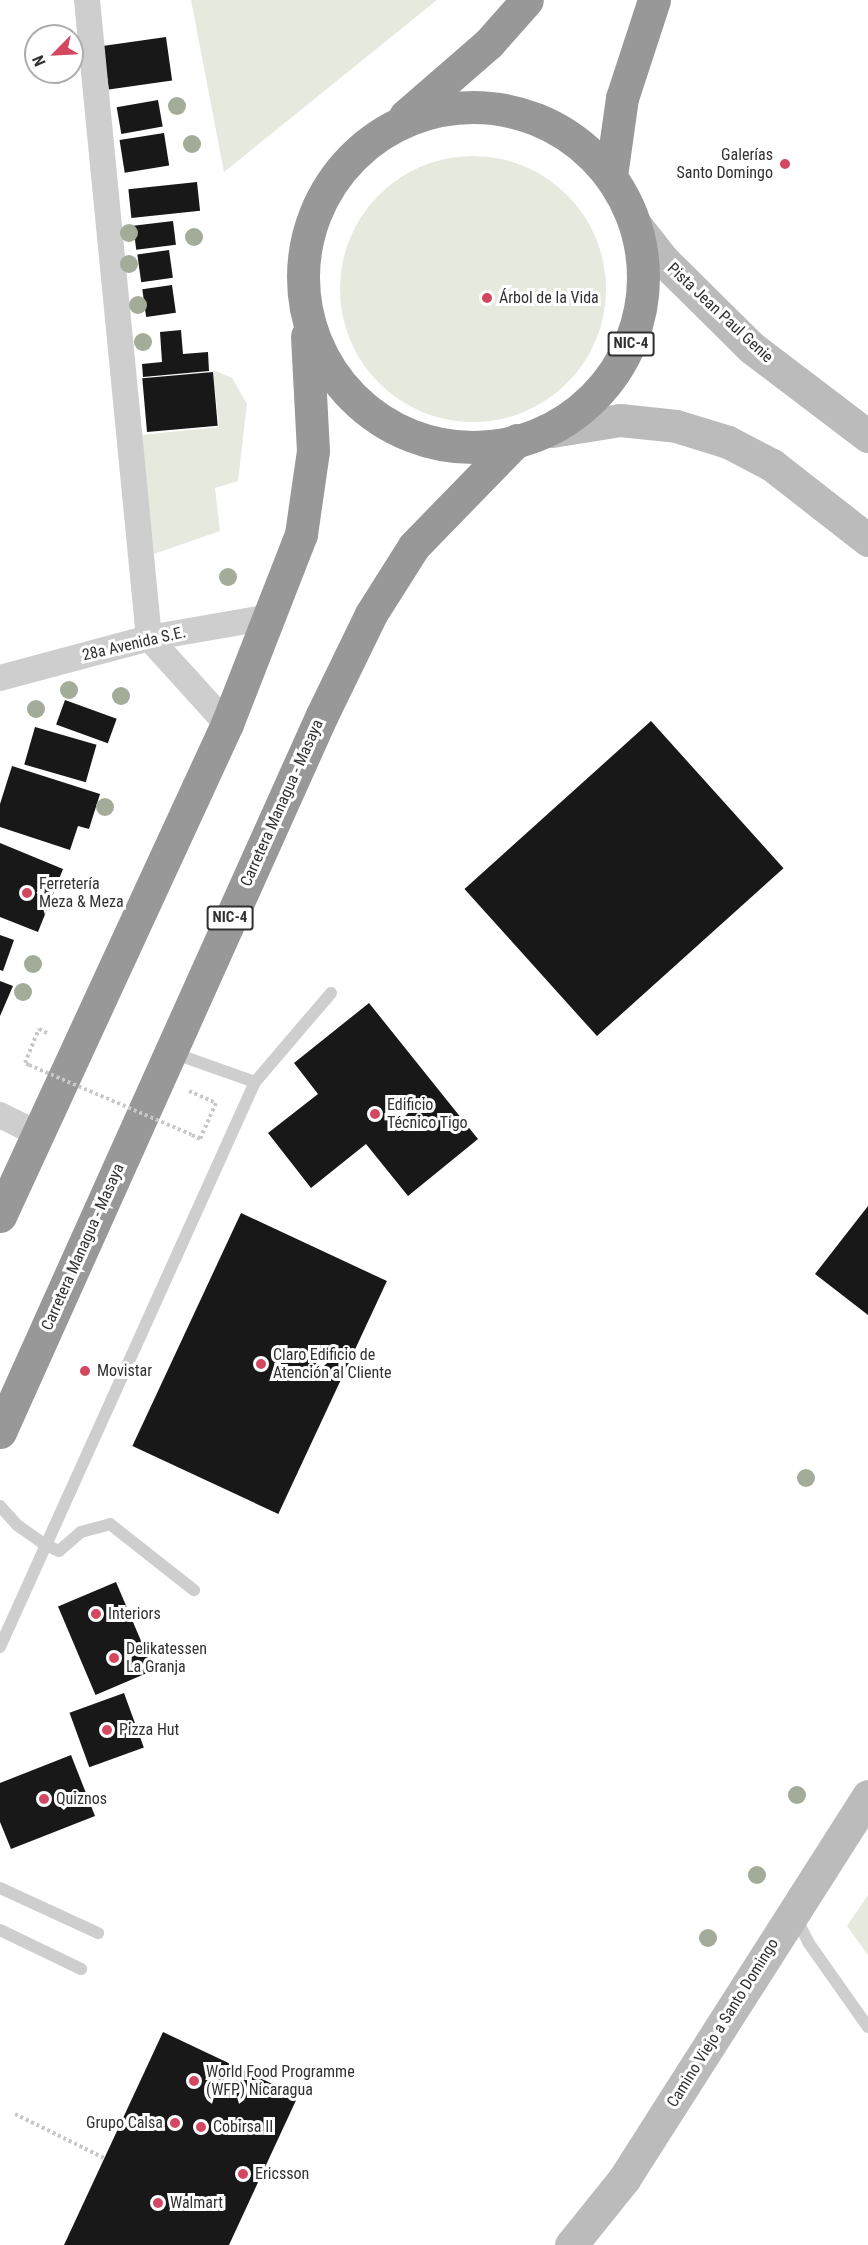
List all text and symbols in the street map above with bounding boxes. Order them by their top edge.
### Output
north arrow [24,24,84,84]
text: N [28,52,50,69]
place label: Galerías Santo Domingo [676,145,773,183]
marker: Galerías Santo Domingo [778,157,792,171]
street label: Pista Jean Paul Genie [663,259,777,367]
place label: Árbol de la Vida [499,288,599,308]
marker: Árbol de la Vida [480,291,494,305]
road number: NIC-4 [607,332,655,356]
street label: 28a Avenida S.E. [80,623,188,665]
street label: Carretera Managua - Masaya [237,717,327,889]
place label: Ferretería Meza & Meza [39,874,124,912]
marker: Ferretería Meza & Meza [20,886,34,900]
road number: NIC-4 [206,906,254,930]
place label: Edificio Técnico Tigo [387,1095,468,1133]
marker: Edificio Técnico Tigo [368,1107,382,1121]
street label: Carretera Managua - Masaya [38,1161,128,1333]
place label: Claro Edificio de Atención al Cliente [273,1345,392,1383]
marker: Claro Edificio de Atención al Cliente [254,1357,268,1371]
place label: Movistar [97,1361,152,1381]
marker: Movistar [78,1364,92,1378]
place label: Interiors [108,1604,161,1624]
marker: Interiors [89,1607,103,1621]
place label: Delikatessen La Granja [126,1639,207,1677]
marker: Delikatessen La Granja [107,1651,121,1665]
place label: Pizza Hut [119,1720,179,1740]
marker: Pizza Hut [100,1723,114,1737]
place label: Quiznos [56,1789,107,1809]
marker: Quiznos [37,1792,51,1806]
street label: Camino Viejo a Santo Domingo [663,1935,783,2111]
place label: World Food Programme (WFP) Nicaragua [206,2062,355,2100]
marker: World Food Programme (WFP) Nicaragua [187,2074,201,2088]
place label: Grupo Calsa [86,2113,163,2133]
marker: Grupo Calsa [168,2116,182,2130]
place label: Cobirsa II [213,2117,273,2137]
marker: Cobirsa II [194,2120,208,2134]
place label: Ericsson [255,2164,309,2184]
marker: Ericsson [236,2167,250,2181]
place label: Walmart [170,2193,223,2213]
marker: Walmart [151,2196,165,2210]

